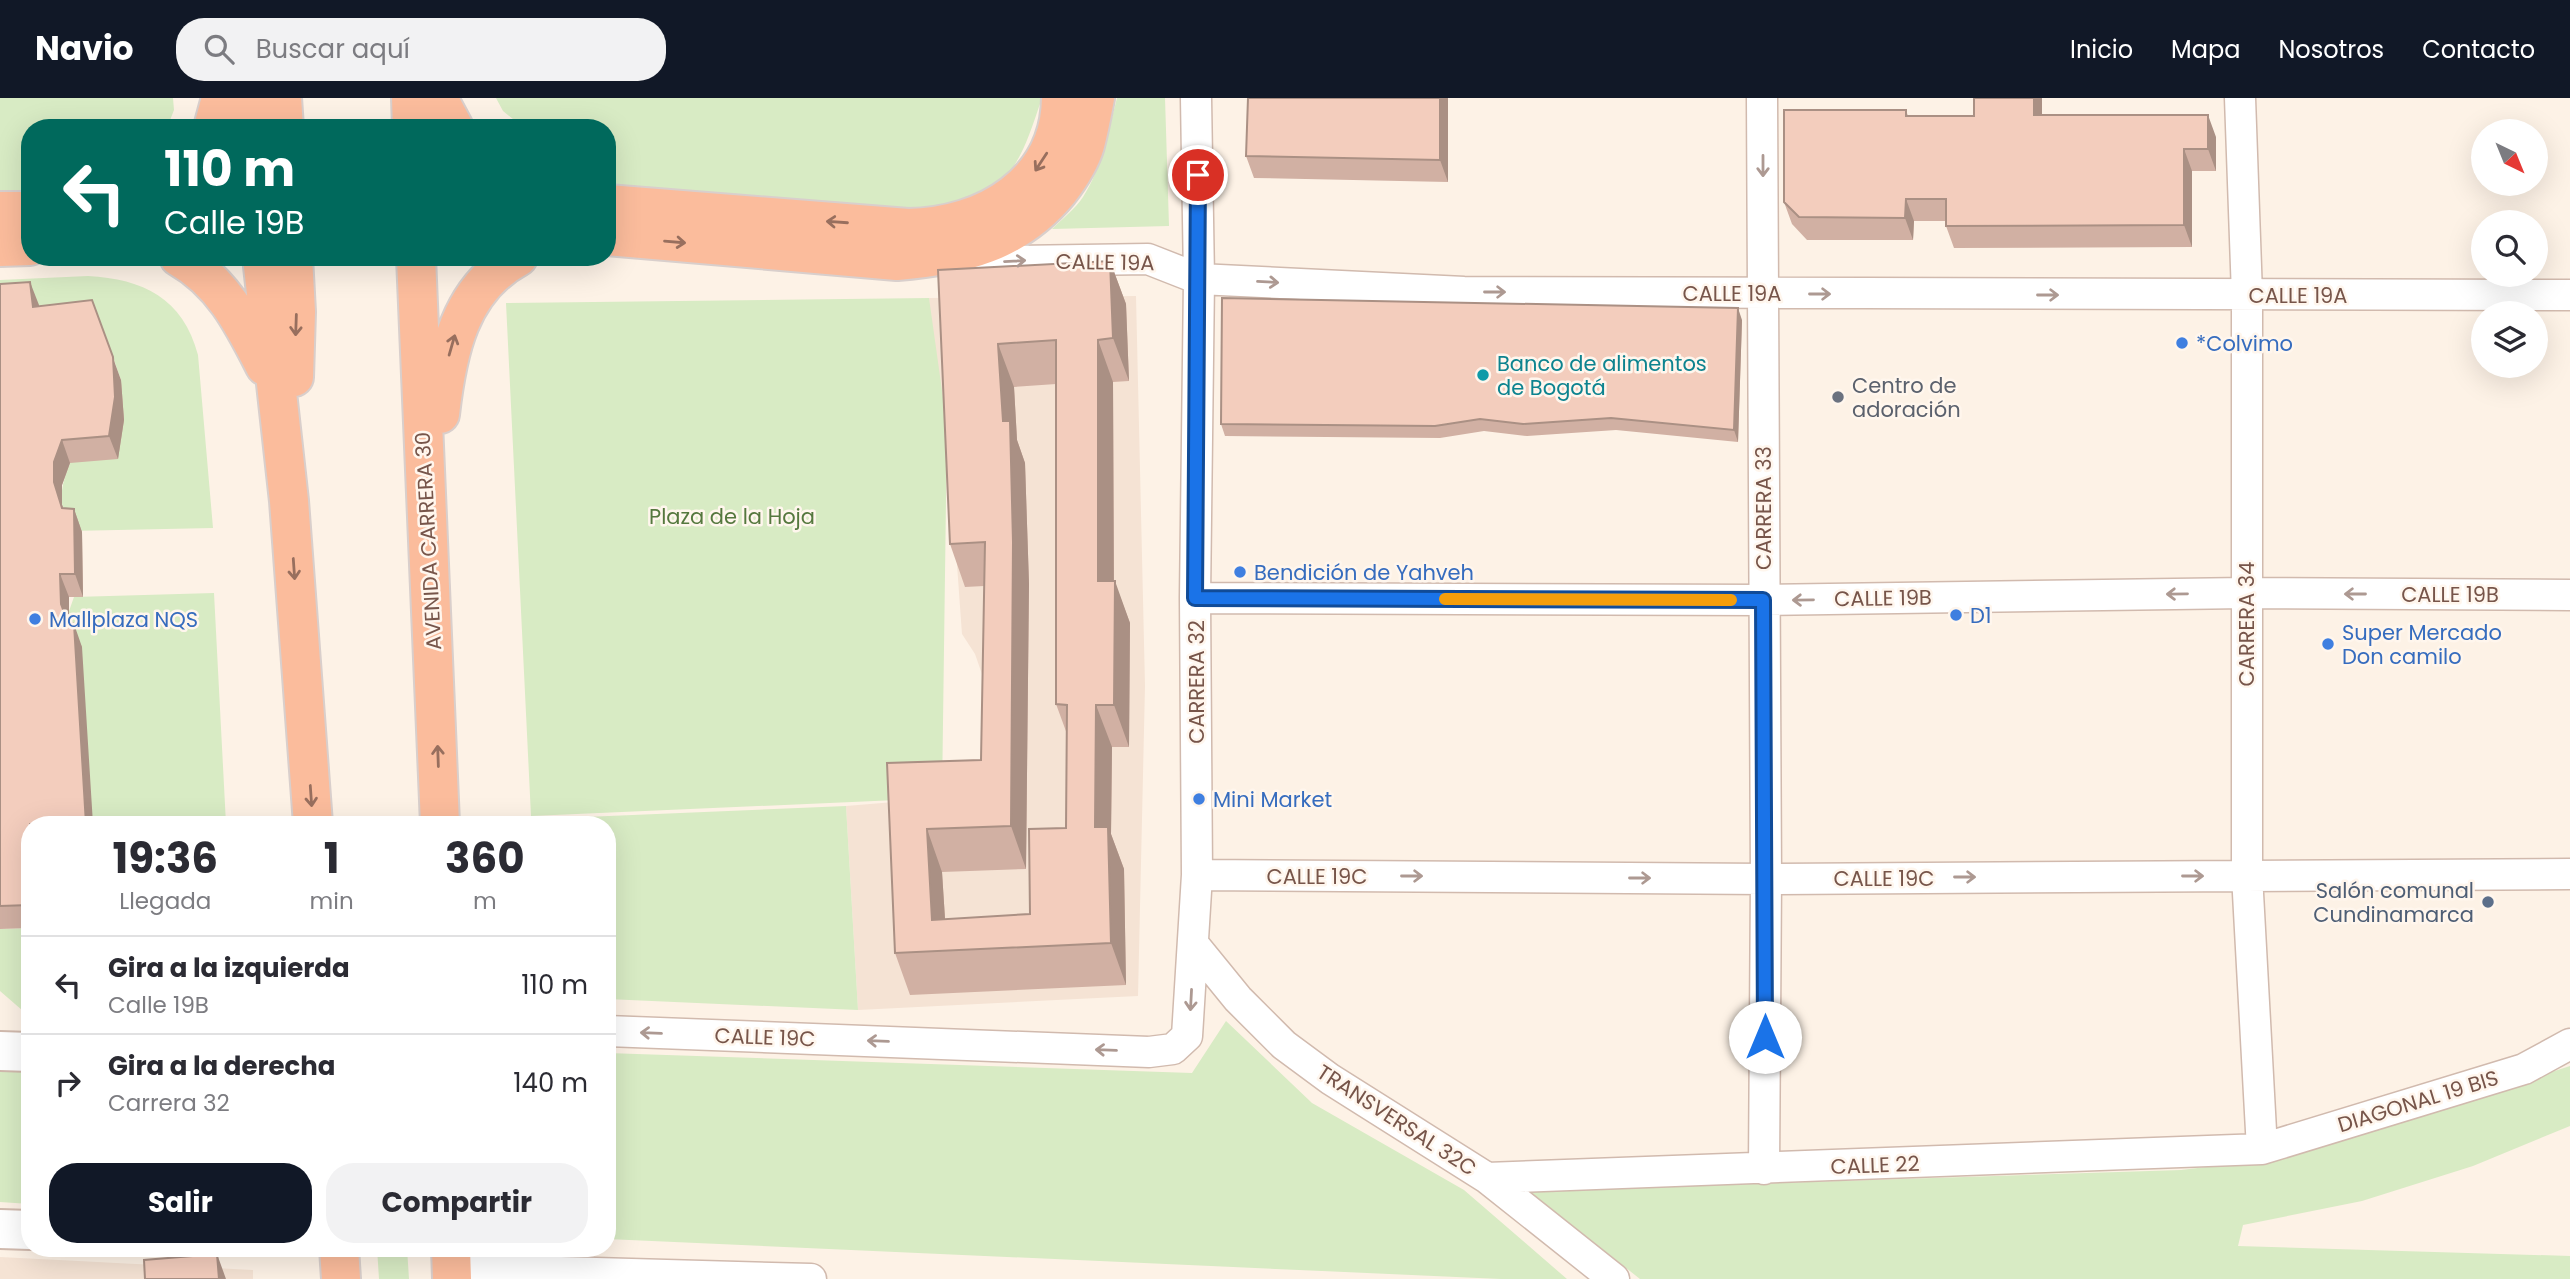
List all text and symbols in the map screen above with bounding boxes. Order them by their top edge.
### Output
search box [176,18,666,81]
text: Navio [35,25,134,72]
icon: search [200,30,238,68]
text: Buscar aquí [256,31,410,67]
text: Inicio [2070,33,2133,66]
text: Mapa [2171,33,2240,66]
text: Nosotros [2278,33,2384,66]
text: Contacto [2422,33,2535,66]
north arrow [2471,119,2548,196]
map controls [2471,119,2548,378]
text: 110 m [164,135,295,203]
pin [1168,145,1228,205]
icon: left [49,147,140,238]
one-way arrow [1033,151,1047,171]
one-way arrow [1756,154,1770,177]
icon: arrive [1179,156,1217,194]
text: Calle 19B [164,200,304,245]
button: search [2471,210,2548,287]
one-way arrow [827,215,849,228]
one-way arrow [663,236,686,249]
street label: CALLE 19A [1055,247,1155,277]
one-way arrow [1003,255,1026,268]
one-way arrow [1256,276,1278,289]
street label: CALLE 19A [1683,279,1782,308]
street label: CALLE 19A [2249,281,2348,310]
one-way arrow [1483,285,1506,299]
one-way arrow [1809,287,1832,301]
one-way arrow [2036,288,2059,302]
button: layers [2471,301,2548,378]
one-way arrow [289,314,302,337]
place label: *Colvimo [2196,329,2293,358]
one-way arrow [447,334,460,356]
marker: *Colvimo [2174,335,2190,351]
place label: Banco de alimentos de Bogotá [1497,349,1707,402]
marker: Banco de alimentos de Bogotá [1475,367,1491,383]
place label: Centro de adoración [1852,371,1961,424]
marker: Centro de adoración [1830,389,1846,405]
street label: AVENIDA CARRERA 30 [408,431,448,651]
street label: CARRERA 33 [1749,446,1778,570]
park label: Plaza de la Hoja [649,502,815,531]
one-way arrow [288,558,301,580]
place label: Bendición de Yahveh [1254,558,1474,587]
street label: CARRERA 34 [2232,562,2261,686]
marker: Bendición de Yahveh [1232,564,1248,580]
street label: CALLE 19B [2401,580,2499,609]
street label: CALLE 19B [1834,583,1932,613]
one-way arrow [2344,587,2367,601]
one-way arrow [2166,588,2189,601]
one-way arrow [1792,593,1815,606]
place label: D1 [1970,601,1992,630]
place label: Mallplaza NQS [49,605,198,634]
marker: D1 [1948,607,1964,623]
marker: Mallplaza NQS [27,611,43,627]
place label: Super Mercado Don camilo [2342,618,2502,671]
street label: CARRERA 32 [1182,620,1211,744]
marker: Super Mercado Don camilo [2320,636,2336,652]
one-way arrow [431,745,444,768]
one-way arrow [305,784,318,807]
place label: Mini Market [1213,785,1332,814]
marker: Mini Market [1191,791,1207,807]
text: 19:36 [112,829,218,888]
text: 1 [324,829,339,888]
text: 360 [445,829,525,888]
street label: CALLE 19C [1266,862,1368,891]
street label: CALLE 19C [1833,864,1935,893]
one-way arrow [1401,869,1424,883]
one-way arrow [2181,869,2204,883]
one-way arrow [1954,870,1977,884]
one-way arrow [1628,871,1651,885]
place label: Salón comunal Cundinamarca [2313,876,2474,929]
text: Llegada [119,885,211,917]
text: min [310,885,354,917]
text: m [473,885,497,917]
marker: Salón comunal Cundinamarca [2480,894,2496,910]
text: Gira a la izquierda [108,950,350,986]
icon: left [49,966,87,1004]
text: 110 m [521,967,588,1003]
one-way arrow [1184,988,1197,1011]
text: Calle 19B [108,989,209,1021]
position arrow [1728,1000,1802,1074]
street label: CALLE 19C [714,1021,816,1053]
one-way arrow [640,1026,663,1039]
one-way arrow [867,1035,890,1048]
one-way arrow [1094,1044,1117,1057]
text: Gira a la derecha [108,1048,336,1084]
street label: TRANSVERSAL 32C [1312,1057,1482,1183]
street label: DIAGONAL 19 BIS [2334,1063,2502,1139]
icon: right [49,1064,87,1102]
text: 140 m [513,1065,588,1101]
text: Carrera 32 [108,1087,230,1119]
street label: CALLE 22 [1830,1149,1920,1181]
button: Salir [49,1163,312,1243]
button: Compartir [326,1163,588,1243]

